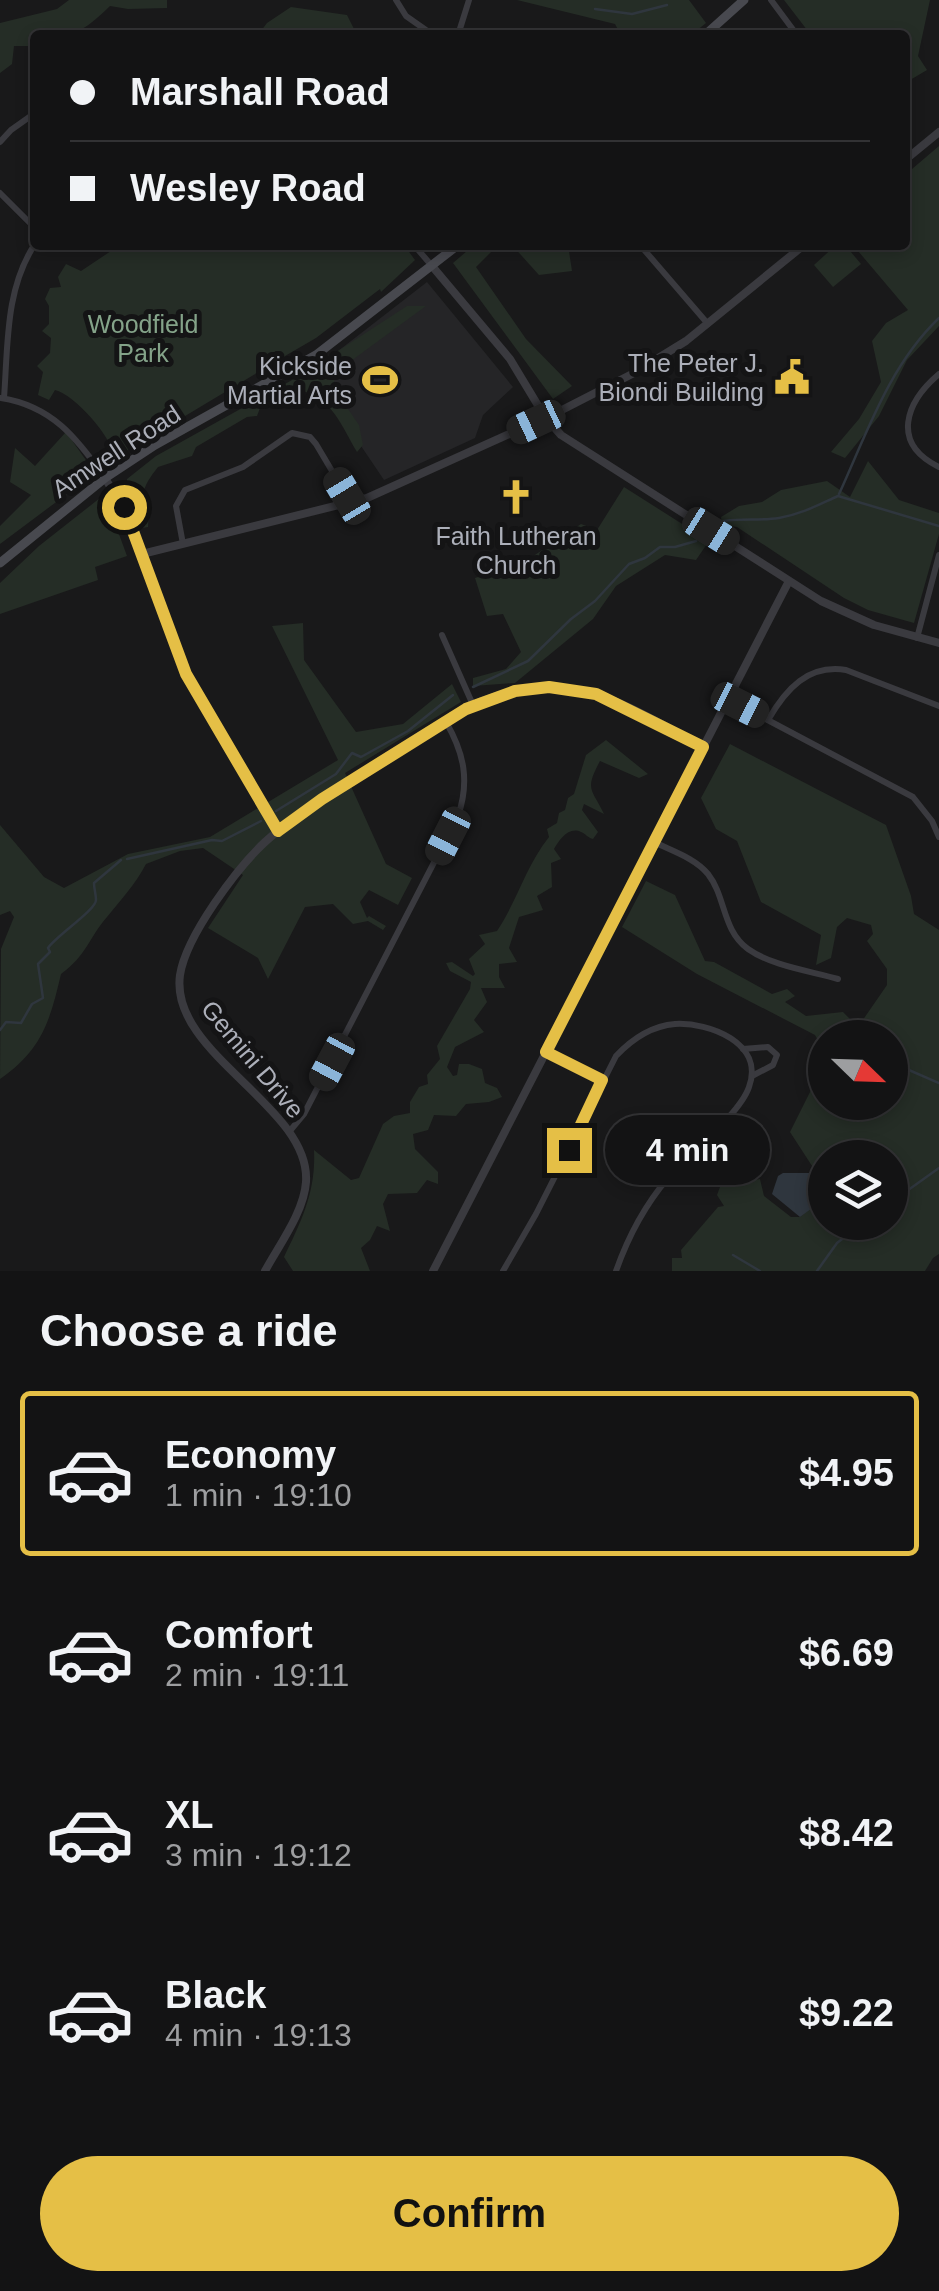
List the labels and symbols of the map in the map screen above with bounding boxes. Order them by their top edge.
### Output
park label: Woodfield Park [88,310,198,367]
place label: The Peter J. Biondi Building [599,349,764,406]
place label: Kickside Martial Arts [227,352,352,409]
public building icon: The Peter J. Biondi Building [773,358,811,396]
sports icon: Kickside Martial Arts [361,361,399,399]
car [502,396,570,448]
street label: Amwell Road [47,399,185,503]
car [319,463,375,529]
church icon: Faith Lutheran Church [497,478,535,516]
route start [102,485,147,530]
car [678,502,744,560]
place label: Faith Lutheran Church [435,522,597,579]
car [706,678,774,732]
car [421,802,475,870]
street label: Gemini Drive [196,995,310,1123]
north arrow [808,1020,908,1120]
car [305,1028,359,1096]
callout: 4 min [604,1115,769,1185]
route end [547,1128,592,1173]

